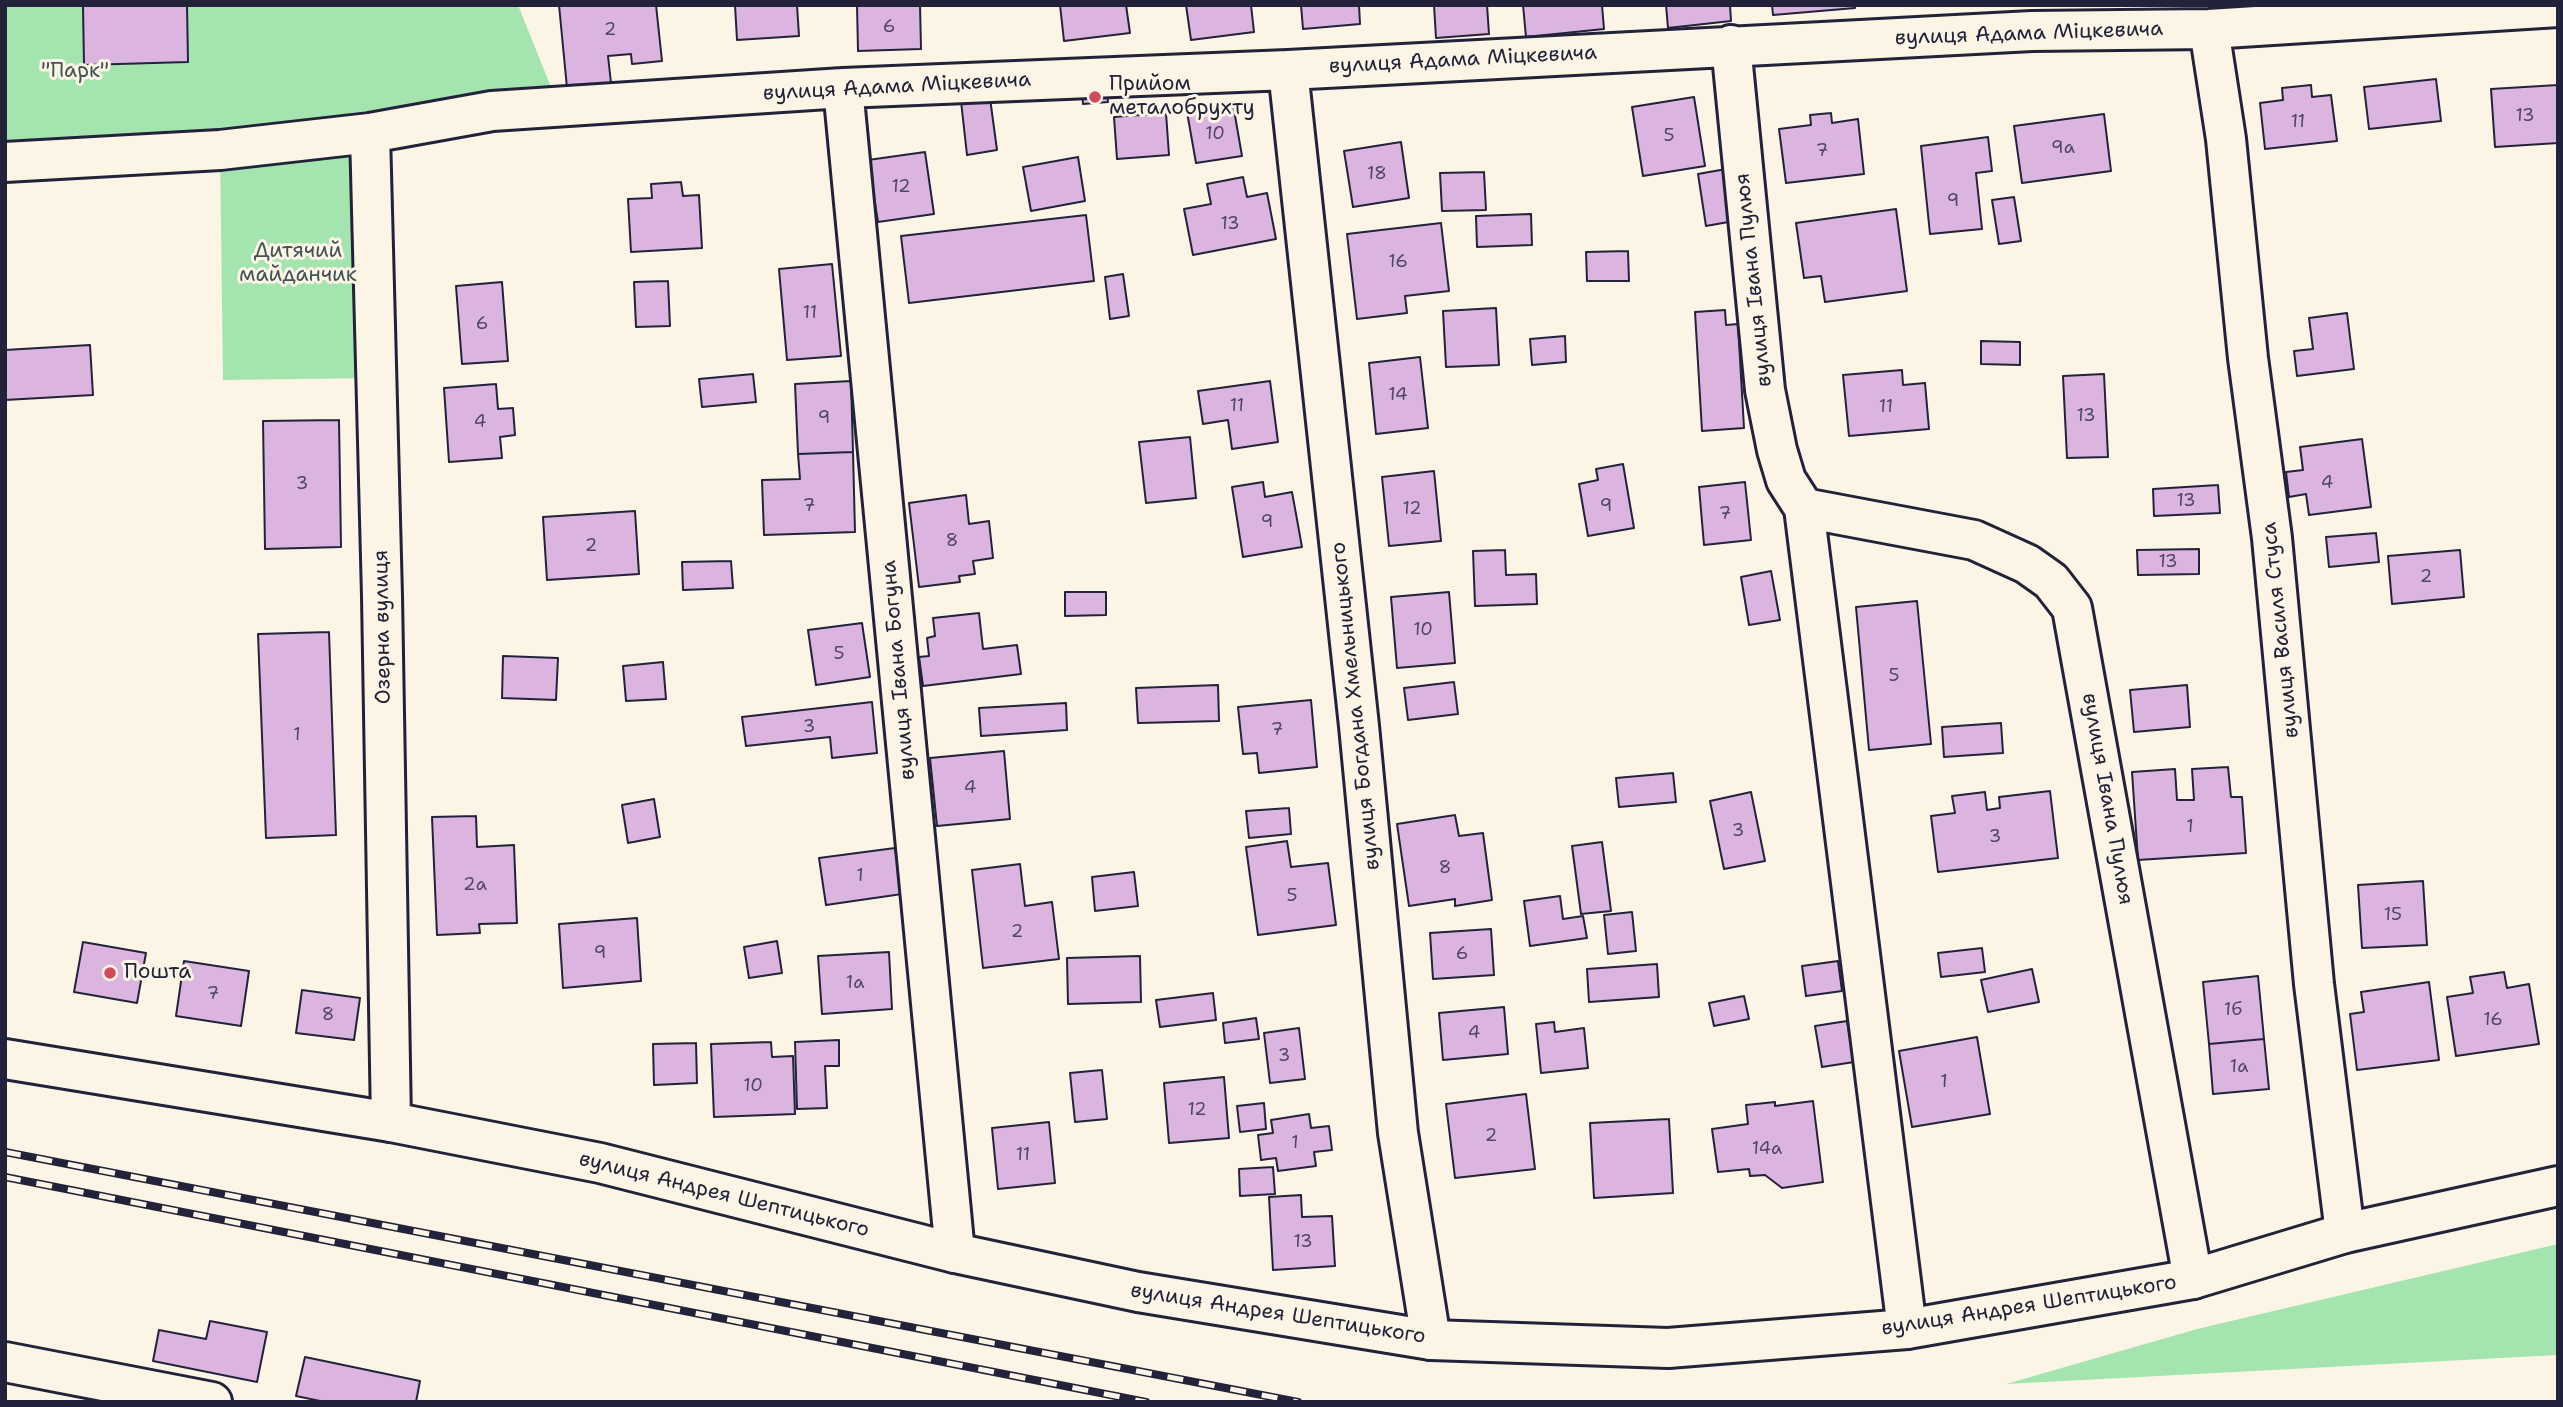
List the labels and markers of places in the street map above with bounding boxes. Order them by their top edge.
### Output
place label: Прийом металобрухту [1109,72,1255,122]
marker: Прийом металобрухту [1087,89,1103,105]
place label: Пошта [124,960,191,986]
marker: Пошта [102,965,118,981]

